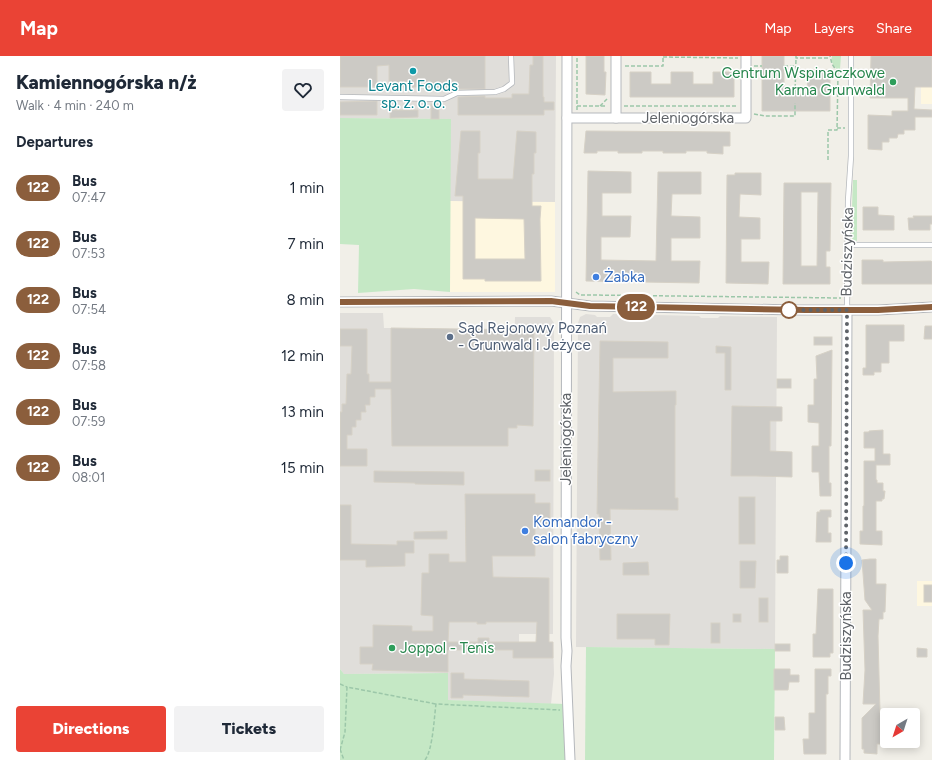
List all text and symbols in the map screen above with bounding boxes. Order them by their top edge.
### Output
text: Map [20,17,58,40]
text: Map [764,20,792,37]
text: Layers [814,20,854,37]
text: Share [876,20,912,37]
place label: Centrum Wspinaczkowe Karma Grunwald [721,64,885,99]
marker: Levant Foods sp. z. o. o. [408,66,418,76]
button: heart [282,69,324,111]
text: Kamiennogórska n/ż [16,71,197,94]
place label: Levant Foods sp. z. o. o. [368,77,458,112]
marker: Centrum Wspinaczkowe Karma Grunwald [888,77,898,87]
text: Walk · 4 min · 240 m [16,98,134,113]
street label: Jeleniogórska [642,109,734,127]
text: Departures [16,133,93,151]
text: Bus [72,172,97,190]
text: 122 [27,179,49,196]
text: 1 min [289,179,324,197]
text: 07:47 [72,190,106,205]
street label: Budziszyńska [837,207,857,297]
text: Bus [72,228,97,246]
text: 122 [27,235,49,252]
text: 7 min [288,235,324,253]
text: 07:53 [72,246,105,261]
place label: Żabka [604,268,645,286]
marker: Żabka [591,272,601,282]
text: Bus [72,284,97,302]
text: 122 [27,291,49,308]
text: 8 min [286,291,324,309]
line badge: 122 [613,294,659,320]
text: 122 [625,298,647,315]
unlabelled marker [780,301,798,319]
text: 07:54 [72,302,106,317]
place label: Sąd Rejonowy Poznań - Grunwald i Jeżyce [458,319,607,354]
marker: Sąd Rejonowy Poznań - Grunwald i Jeżyce [445,332,455,342]
text: Bus [72,340,97,358]
text: 122 [27,347,49,364]
text: 12 min [281,347,324,365]
text: 07:58 [72,358,106,373]
street label: Jeleniogórska [557,393,575,485]
text: Bus [72,396,97,414]
text: 122 [27,403,49,420]
text: 13 min [281,403,324,421]
text: 07:59 [72,414,105,429]
text: Bus [72,452,97,470]
text: 122 [27,459,49,476]
text: 15 min [281,459,324,477]
text: 08:01 [72,470,105,485]
place label: Komandor - salon fabryczny [533,513,638,548]
marker: Komandor - salon fabryczny [520,526,530,536]
your location [836,553,856,573]
street label: Budziszyńska [837,591,855,681]
place label: Joppol - Tenis [400,639,494,657]
marker: Joppol - Tenis [387,643,397,653]
button: Directions [16,706,166,752]
button: Tickets [174,706,324,752]
north arrow [880,708,920,748]
map controls [880,708,920,748]

